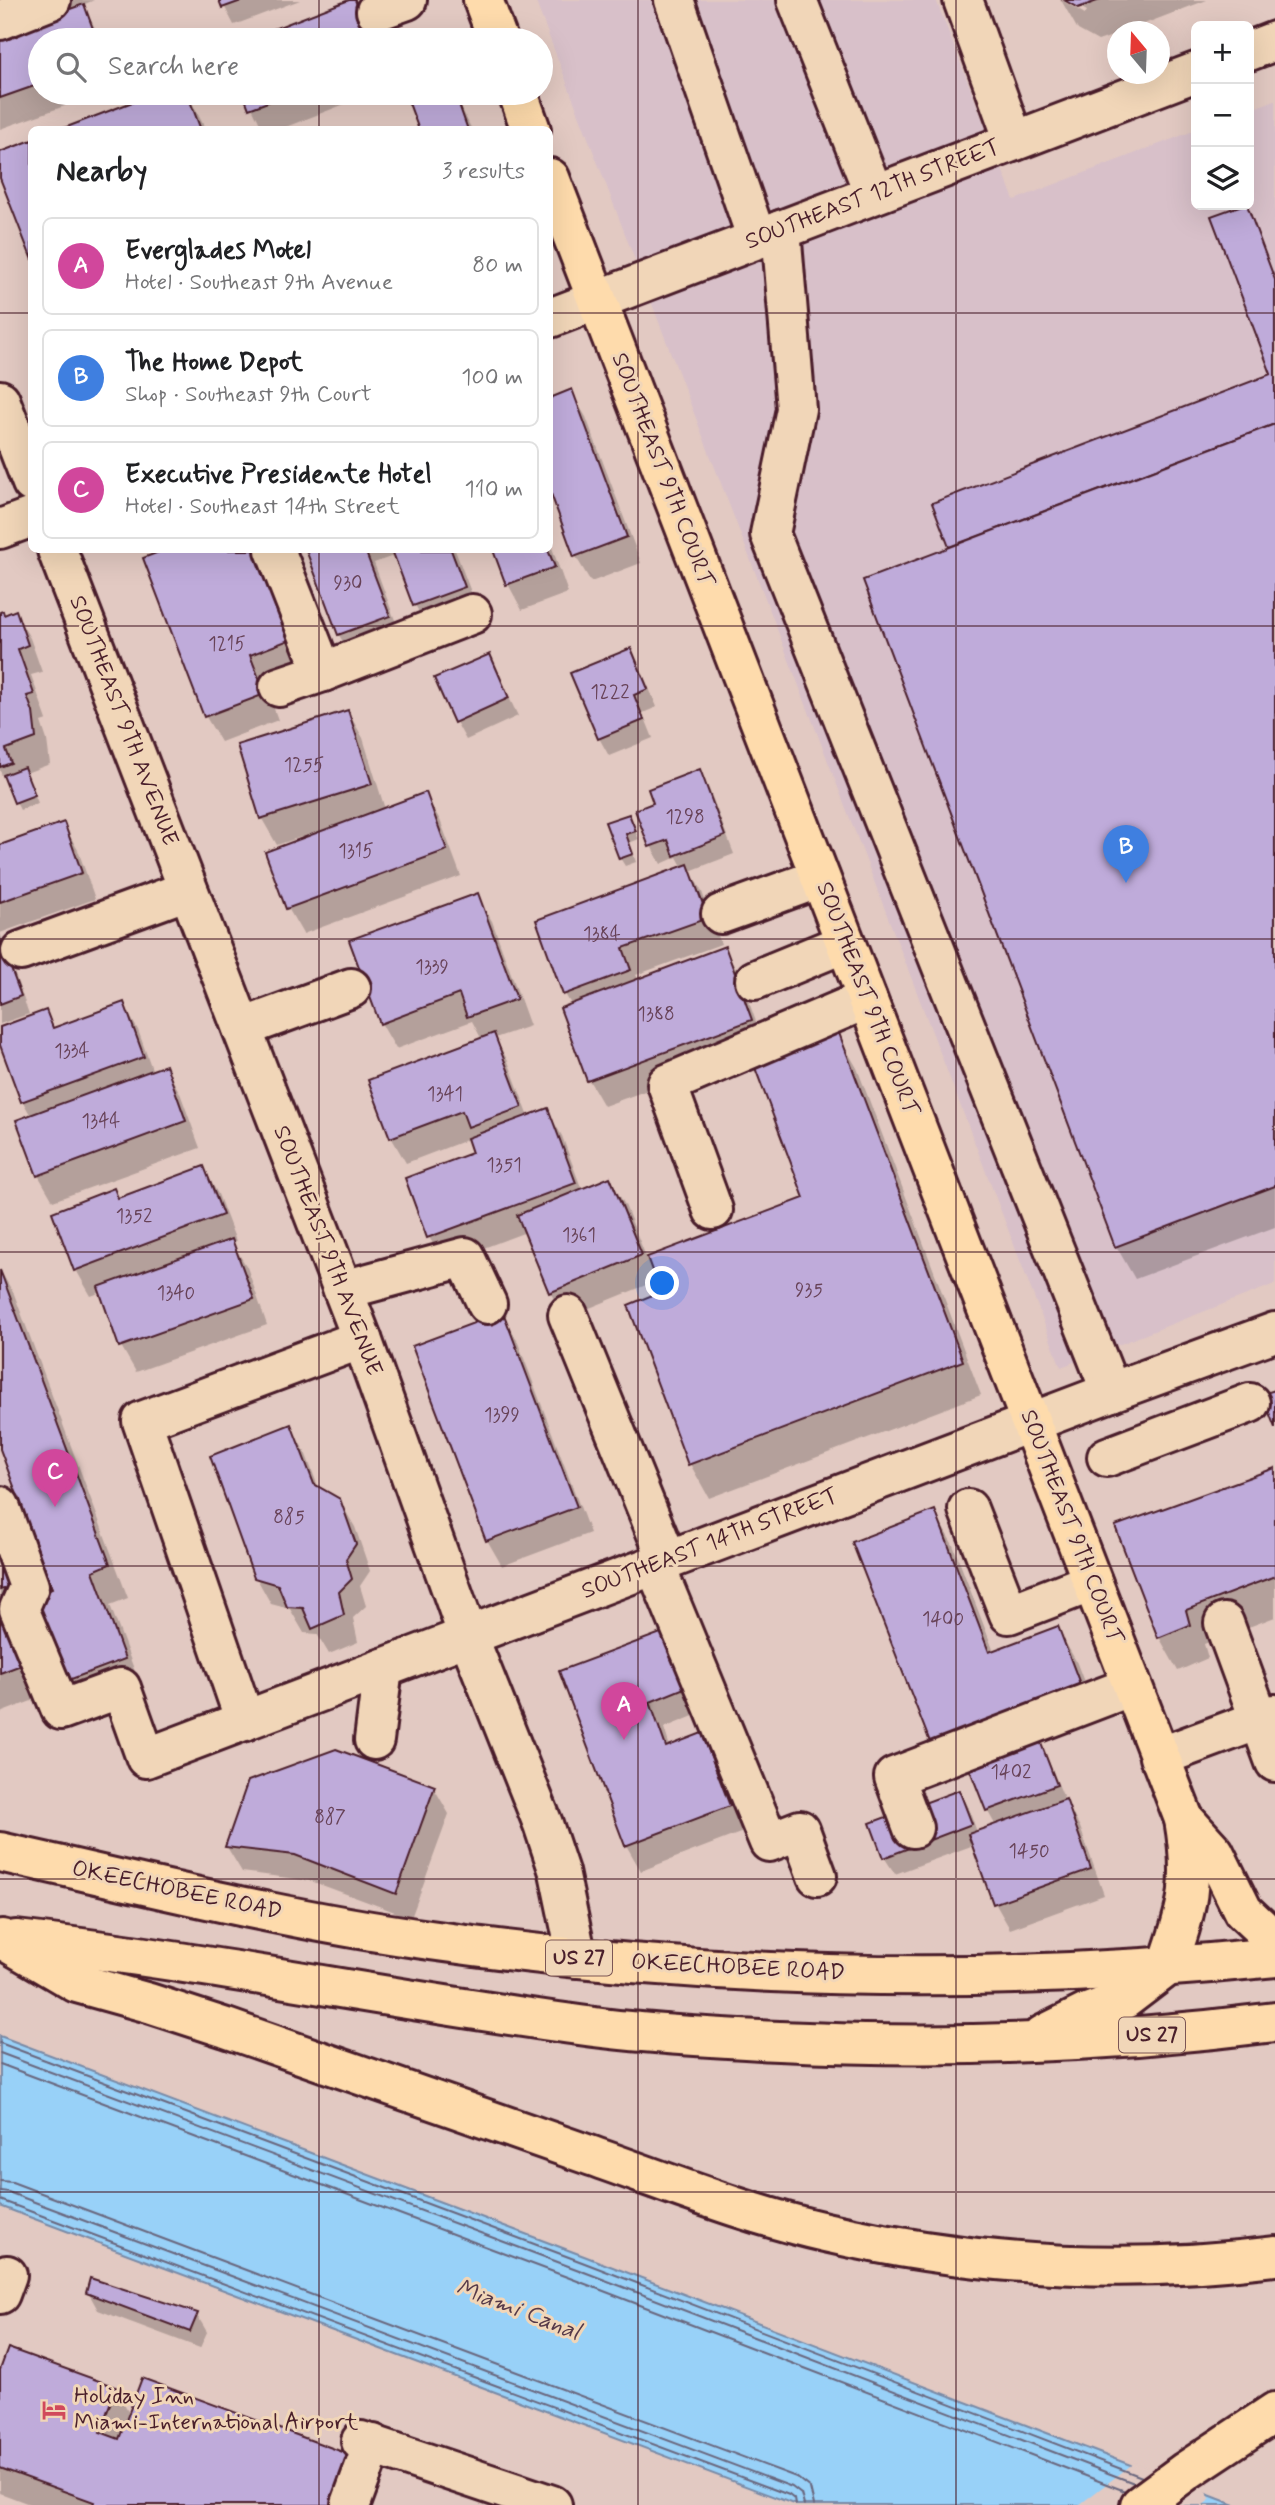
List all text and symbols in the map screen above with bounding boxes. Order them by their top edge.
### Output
north arrow [1107,21,1170,84]
map controls [1191,21,1254,210]
button: + [1191,21,1254,84]
search box [28,28,553,105]
icon: search [52,48,90,86]
text: Search here [108,50,239,84]
button: − [1191,84,1254,147]
street label: SOUTHEAST 12TH STREET [741,132,1005,258]
button: layers [1191,147,1254,210]
text: Nearby [56,152,147,191]
text: 3 results [442,157,525,187]
text: Everglades Motel [125,234,311,268]
text: A [73,251,89,281]
text: 80 m [472,251,523,281]
text: Hotel · Southeast 9th Avenue [125,268,393,298]
text: The Home Depot [125,346,303,380]
street label: SOUTHEAST 9TH COURT [603,349,721,593]
text: B [74,363,88,393]
text: 100 m [461,363,523,393]
text: Shop · Southeast 9th Court [125,380,372,410]
text: Executive Presidente Hotel [125,458,432,492]
text: C [73,475,89,505]
text: 110 m [464,475,523,505]
text: Hotel · Southeast 14th Street [125,492,400,522]
house number: 930 [334,571,362,596]
street label: SOUTHEAST 9TH AVENUE [61,591,185,851]
house number: 1215 [208,632,246,657]
house number: 1222 [590,680,630,705]
house number: 1255 [284,753,324,778]
house number: 1298 [665,805,705,830]
pin: B [1103,825,1149,883]
house number: 1315 [338,839,374,864]
street label: SOUTHEAST 9TH COURT [808,878,926,1122]
house number: 1384 [583,922,621,947]
house number: 1339 [415,955,449,980]
house number: 1388 [637,1002,675,1027]
house number: 1334 [54,1039,90,1064]
house number: 1341 [427,1082,463,1107]
house number: 1344 [82,1109,120,1134]
street label: SOUTHEAST 9TH AVENUE [265,1121,389,1381]
house number: 1351 [486,1153,522,1178]
house number: 1352 [116,1204,152,1229]
house number: 1361 [562,1223,596,1248]
your location [645,1266,679,1300]
house number: 935 [795,1278,823,1303]
house number: 1340 [157,1281,195,1306]
house number: 1399 [484,1403,520,1428]
street label: SOUTHEAST 9TH COURT [1012,1406,1130,1650]
pin: C [32,1449,78,1507]
street label: SOUTHEAST 14TH STREET [577,1481,843,1607]
house number: 885 [273,1505,305,1530]
house number: 1400 [922,1607,964,1632]
pin: A [601,1682,647,1740]
house number: 1402 [991,1760,1031,1785]
house number: 887 [314,1805,346,1830]
house number: 1450 [1008,1839,1050,1864]
street label: OKEECHOBEE ROAD [69,1854,285,1928]
road number: US 27 [546,1940,612,1976]
street label: OKEECHOBEE ROAD [630,1947,846,1989]
road number: US 27 [1119,2018,1185,2052]
water label: Miami Canal [451,2272,586,2349]
place label: Holiday Inn Miami-International Airport [74,2382,359,2438]
hotel icon: Holiday Inn Miami-International Airport [40,2396,68,2424]

